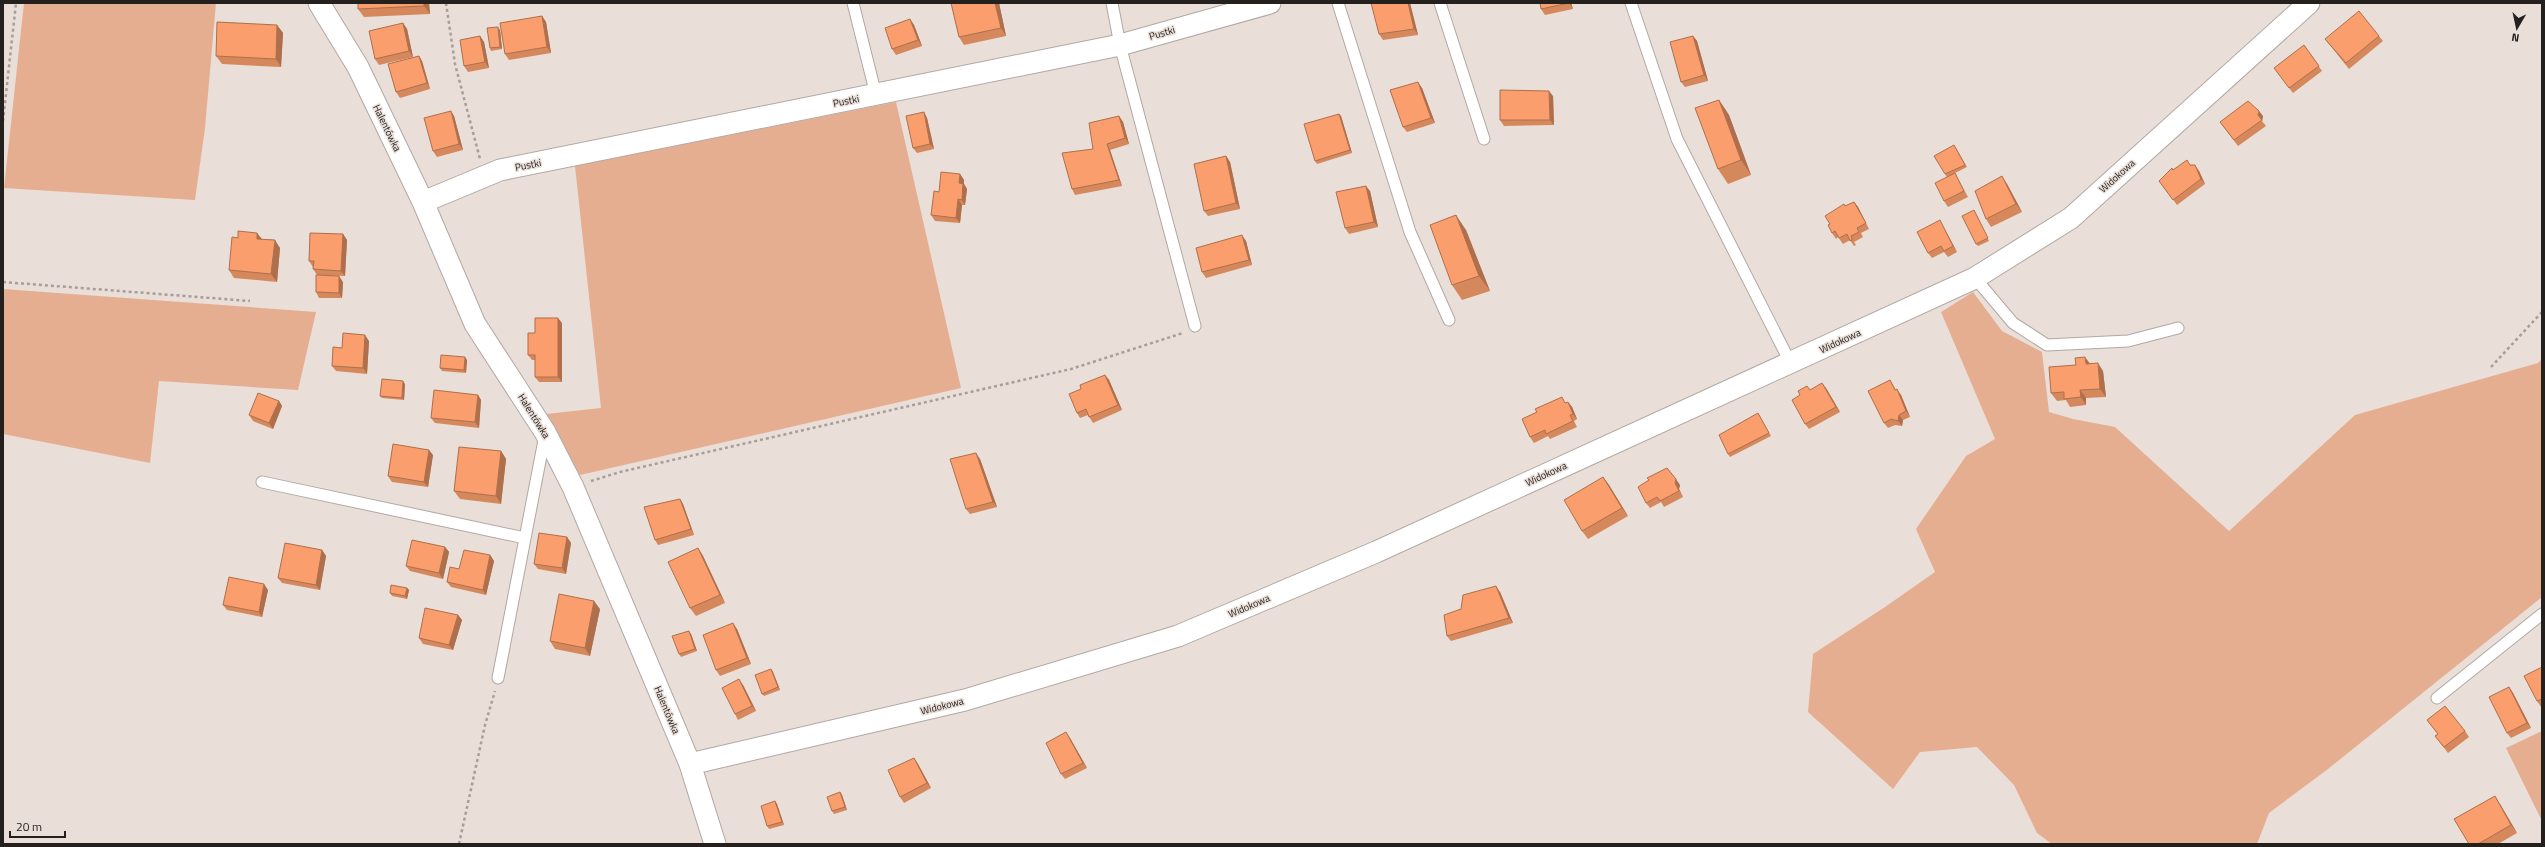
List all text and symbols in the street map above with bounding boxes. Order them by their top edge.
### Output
north arrow [2497,8,2537,48]
street label: Pustki [1147,22,1177,44]
text: N [2510,29,2520,46]
street label: Pustki [832,91,860,111]
street label: Halentówka [369,102,405,154]
street label: Pustki [514,155,542,175]
street label: Widokowa [2096,156,2138,196]
street label: Widokowa [1817,325,1863,357]
street label: Halentówka [514,391,554,441]
street label: Widokowa [1523,458,1569,490]
street label: Widokowa [1226,590,1272,622]
street label: Halentówka [650,684,684,736]
street label: Widokowa [919,693,965,719]
scale bar [10,813,65,839]
text: 20 m [16,817,42,836]

